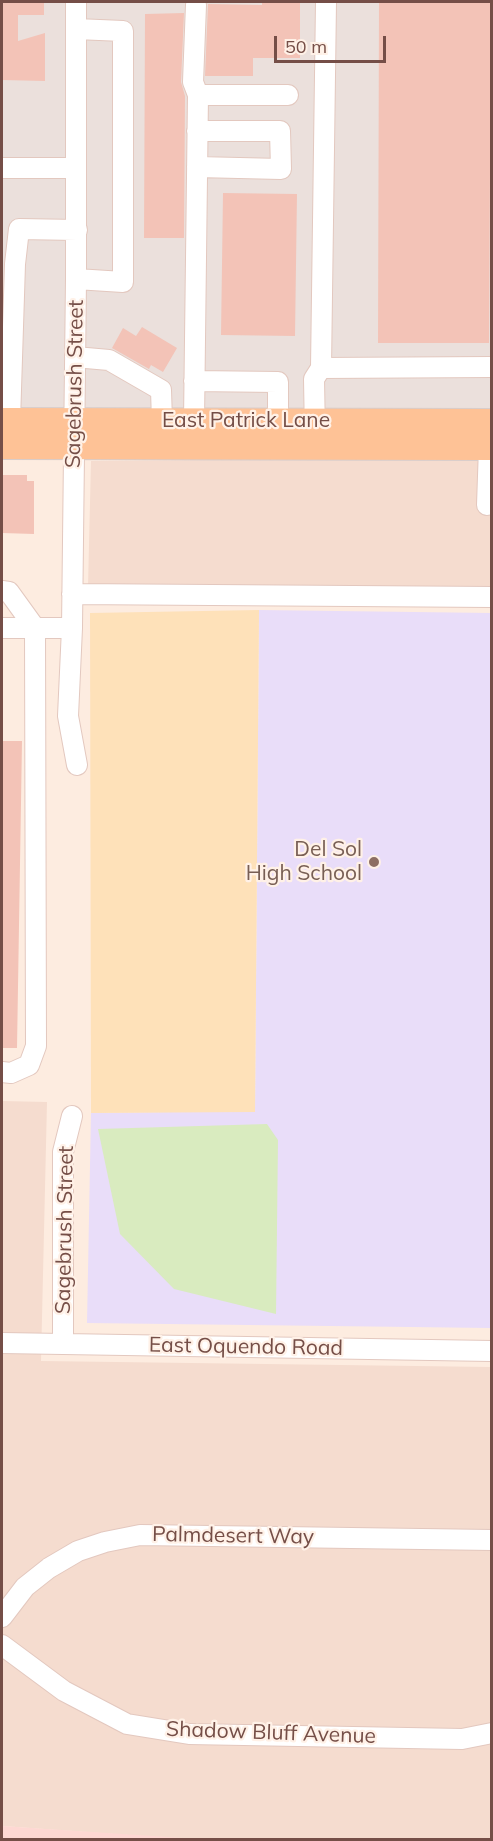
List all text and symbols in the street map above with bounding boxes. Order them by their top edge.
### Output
scale bar [277,24,390,62]
text: 50 m [285,35,327,58]
street label: Sagebrush Street [61,300,89,468]
street label: East Patrick Lane [162,408,330,434]
place label: Del Sol High School [246,837,362,887]
marker: Del Sol High School [367,855,381,869]
street label: Sagebrush Street [51,1146,79,1314]
street label: East Oquendo Road [149,1333,343,1361]
street label: Palmdesert Way [152,1522,314,1550]
street label: Shadow Bluff Avenue [166,1717,376,1749]

